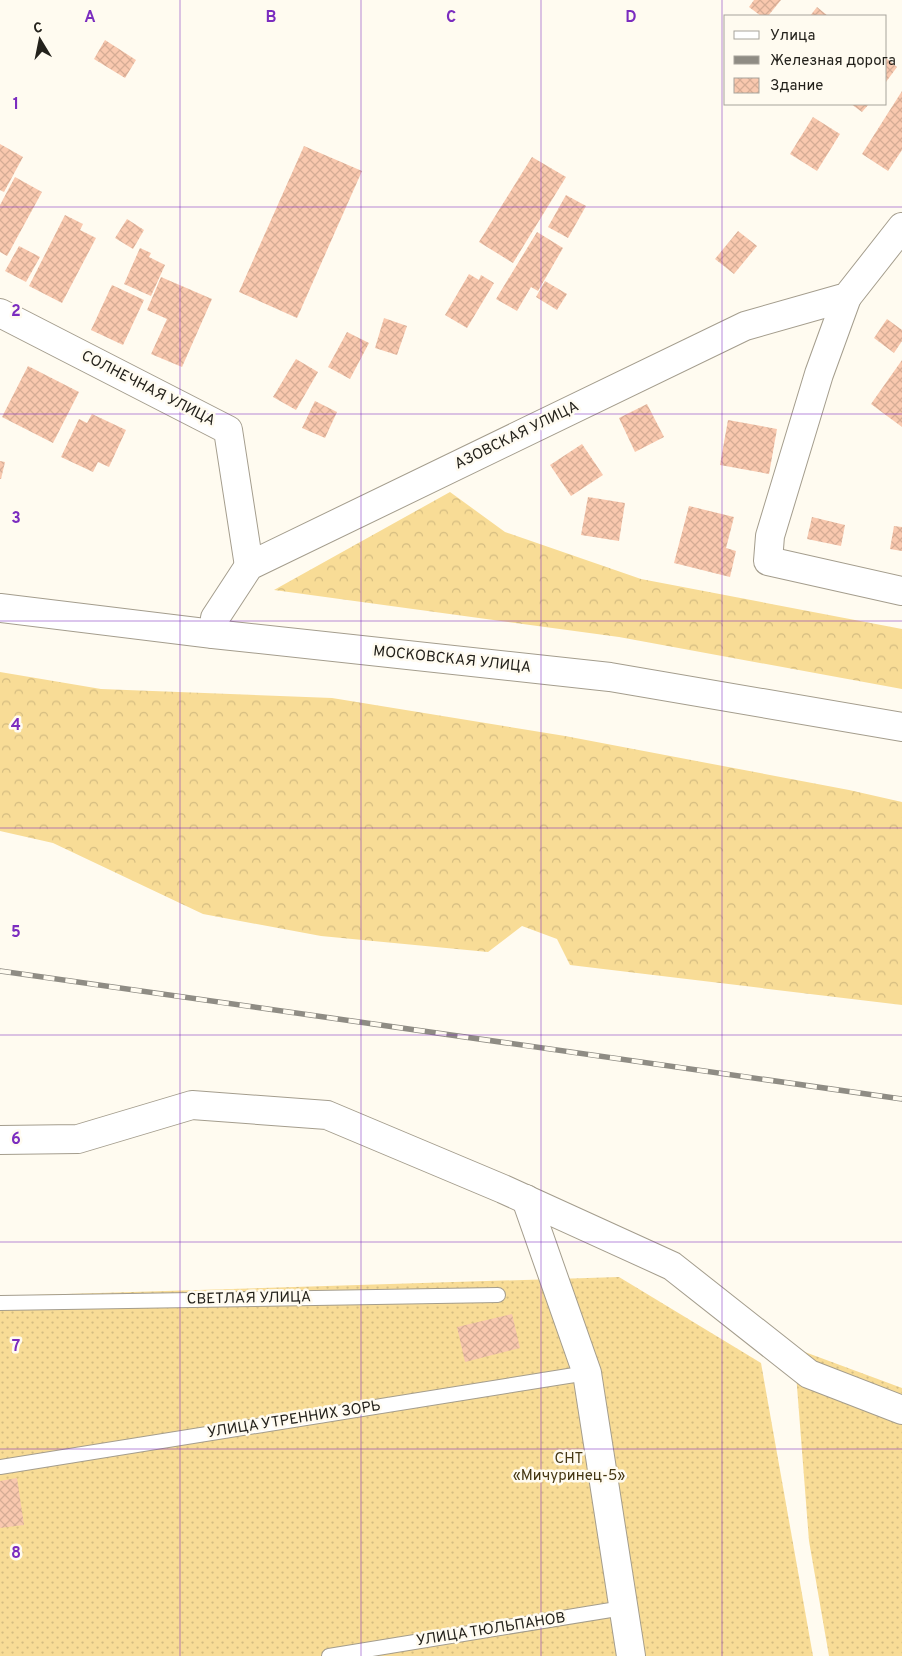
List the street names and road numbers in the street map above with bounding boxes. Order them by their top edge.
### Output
street label: СОЛНЕЧНАЯ УЛИЦА [78,347,218,431]
street label: АЗОВСКАЯ УЛИЦА [452,398,582,474]
street label: МОСКОВСКАЯ УЛИЦА [372,642,532,678]
street label: СВЕТЛАЯ УЛИЦА [187,1288,311,1310]
street label: УЛИЦА УТРЕННИХ ЗОРЬ [206,1397,382,1443]
street label: УЛИЦА ТЮЛЬПАНОВ [415,1609,567,1651]

